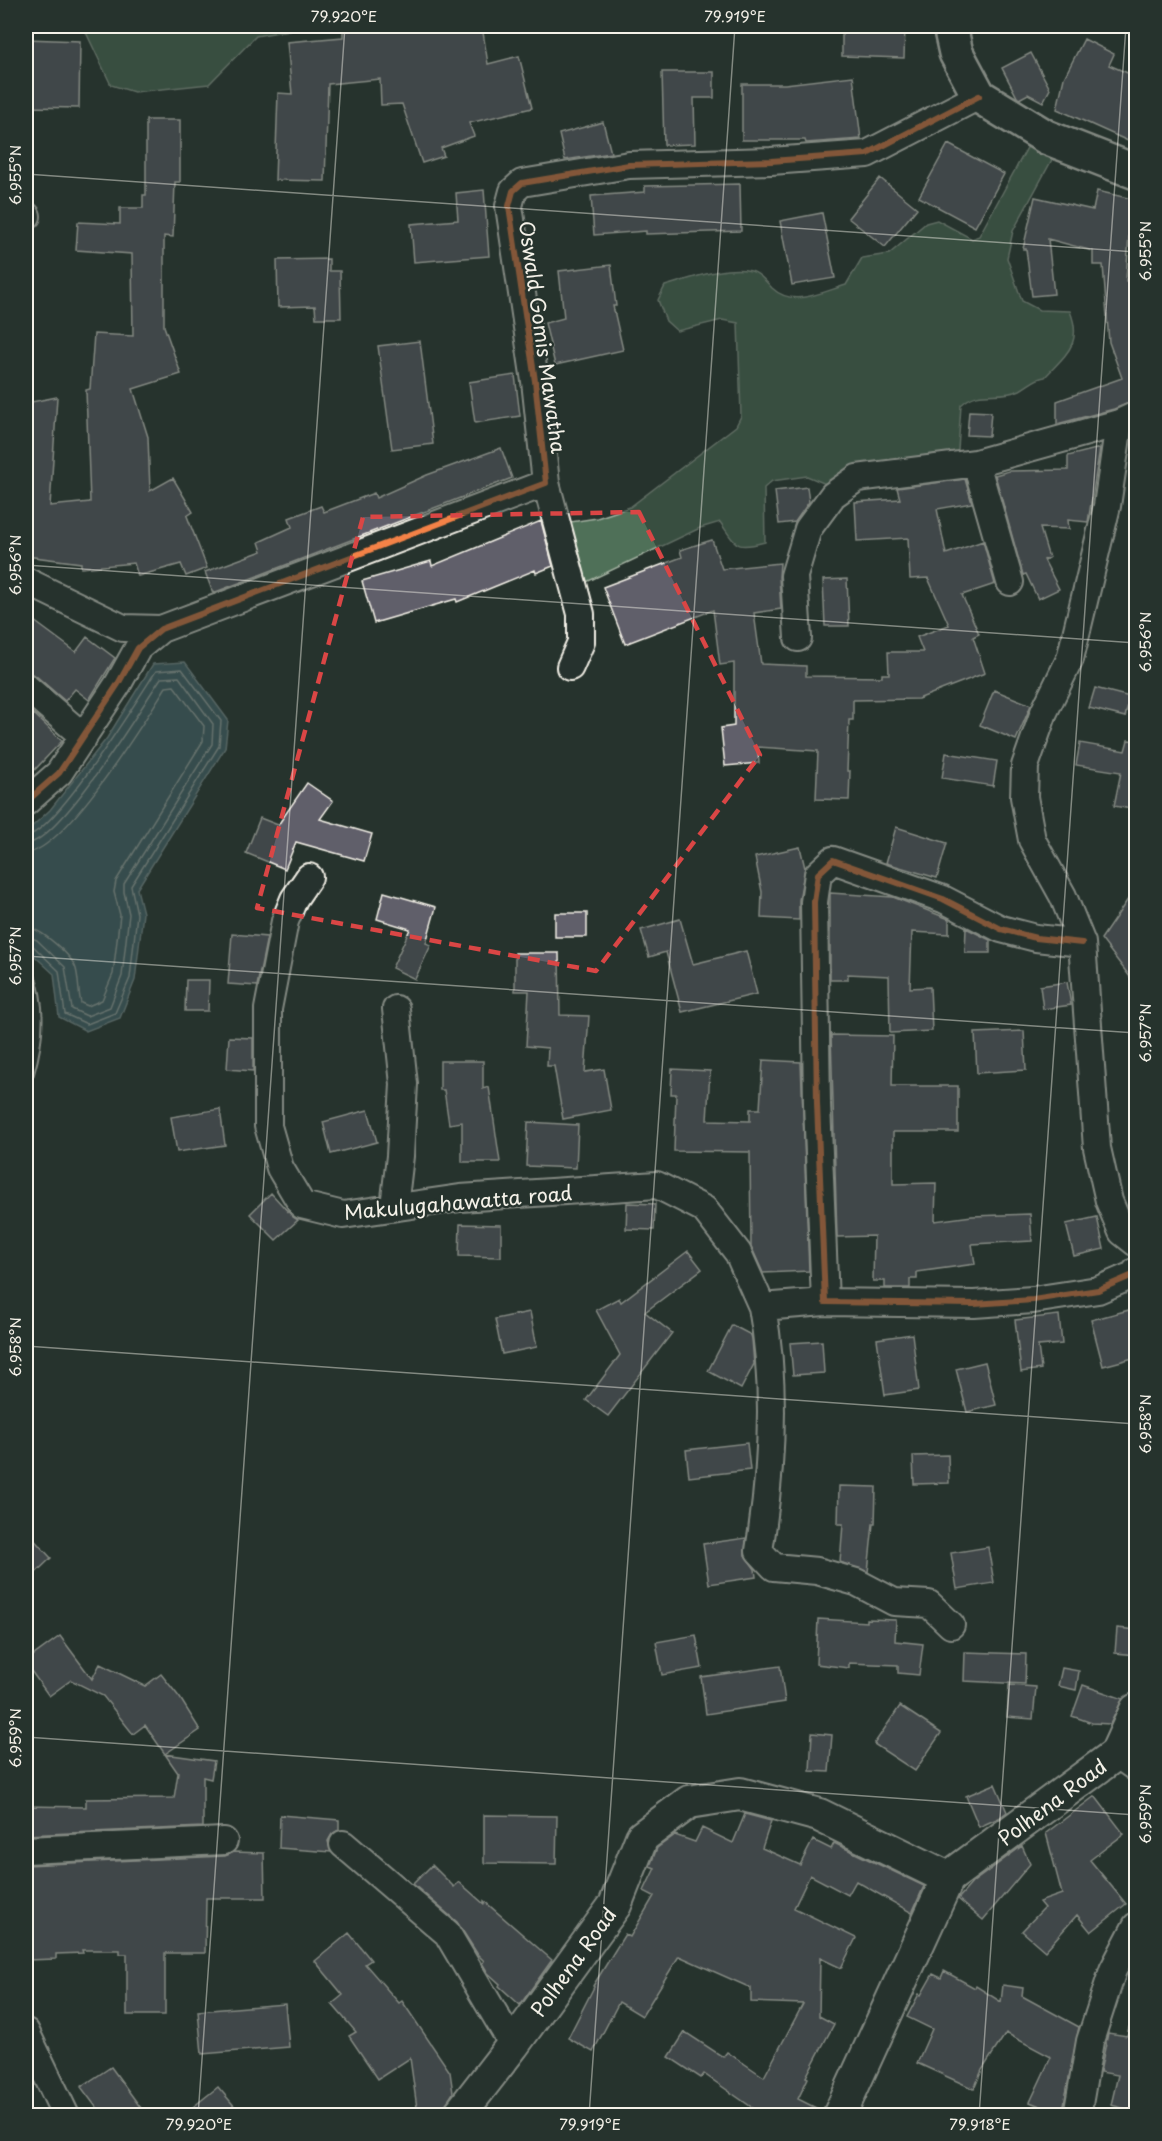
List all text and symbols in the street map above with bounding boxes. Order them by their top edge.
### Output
text: 79.920°E [311,4,377,27]
text: 79.919°E [704,4,766,27]
text: 6.955°N [3,145,26,205]
street label: Oswald Gomis Mawatha [512,219,574,456]
text: 6.955°N [1133,221,1156,281]
text: 6.956°N [3,535,26,595]
text: 6.956°N [1133,612,1156,672]
text: 6.957°N [3,926,26,986]
text: 6.957°N [1133,1003,1156,1063]
street label: Makulugahawatta road [343,1177,573,1227]
text: 6.958°N [3,1317,26,1377]
text: 6.958°N [1133,1394,1156,1454]
text: 6.959°N [3,1708,26,1768]
street label: Polhena Road [991,1751,1113,1853]
text: 6.959°N [1133,1784,1156,1844]
street label: Polhena Road [523,1901,623,2023]
text: 79.920°E [166,2112,232,2135]
text: 79.919°E [559,2112,621,2135]
text: 79.918°E [949,2112,1011,2135]

